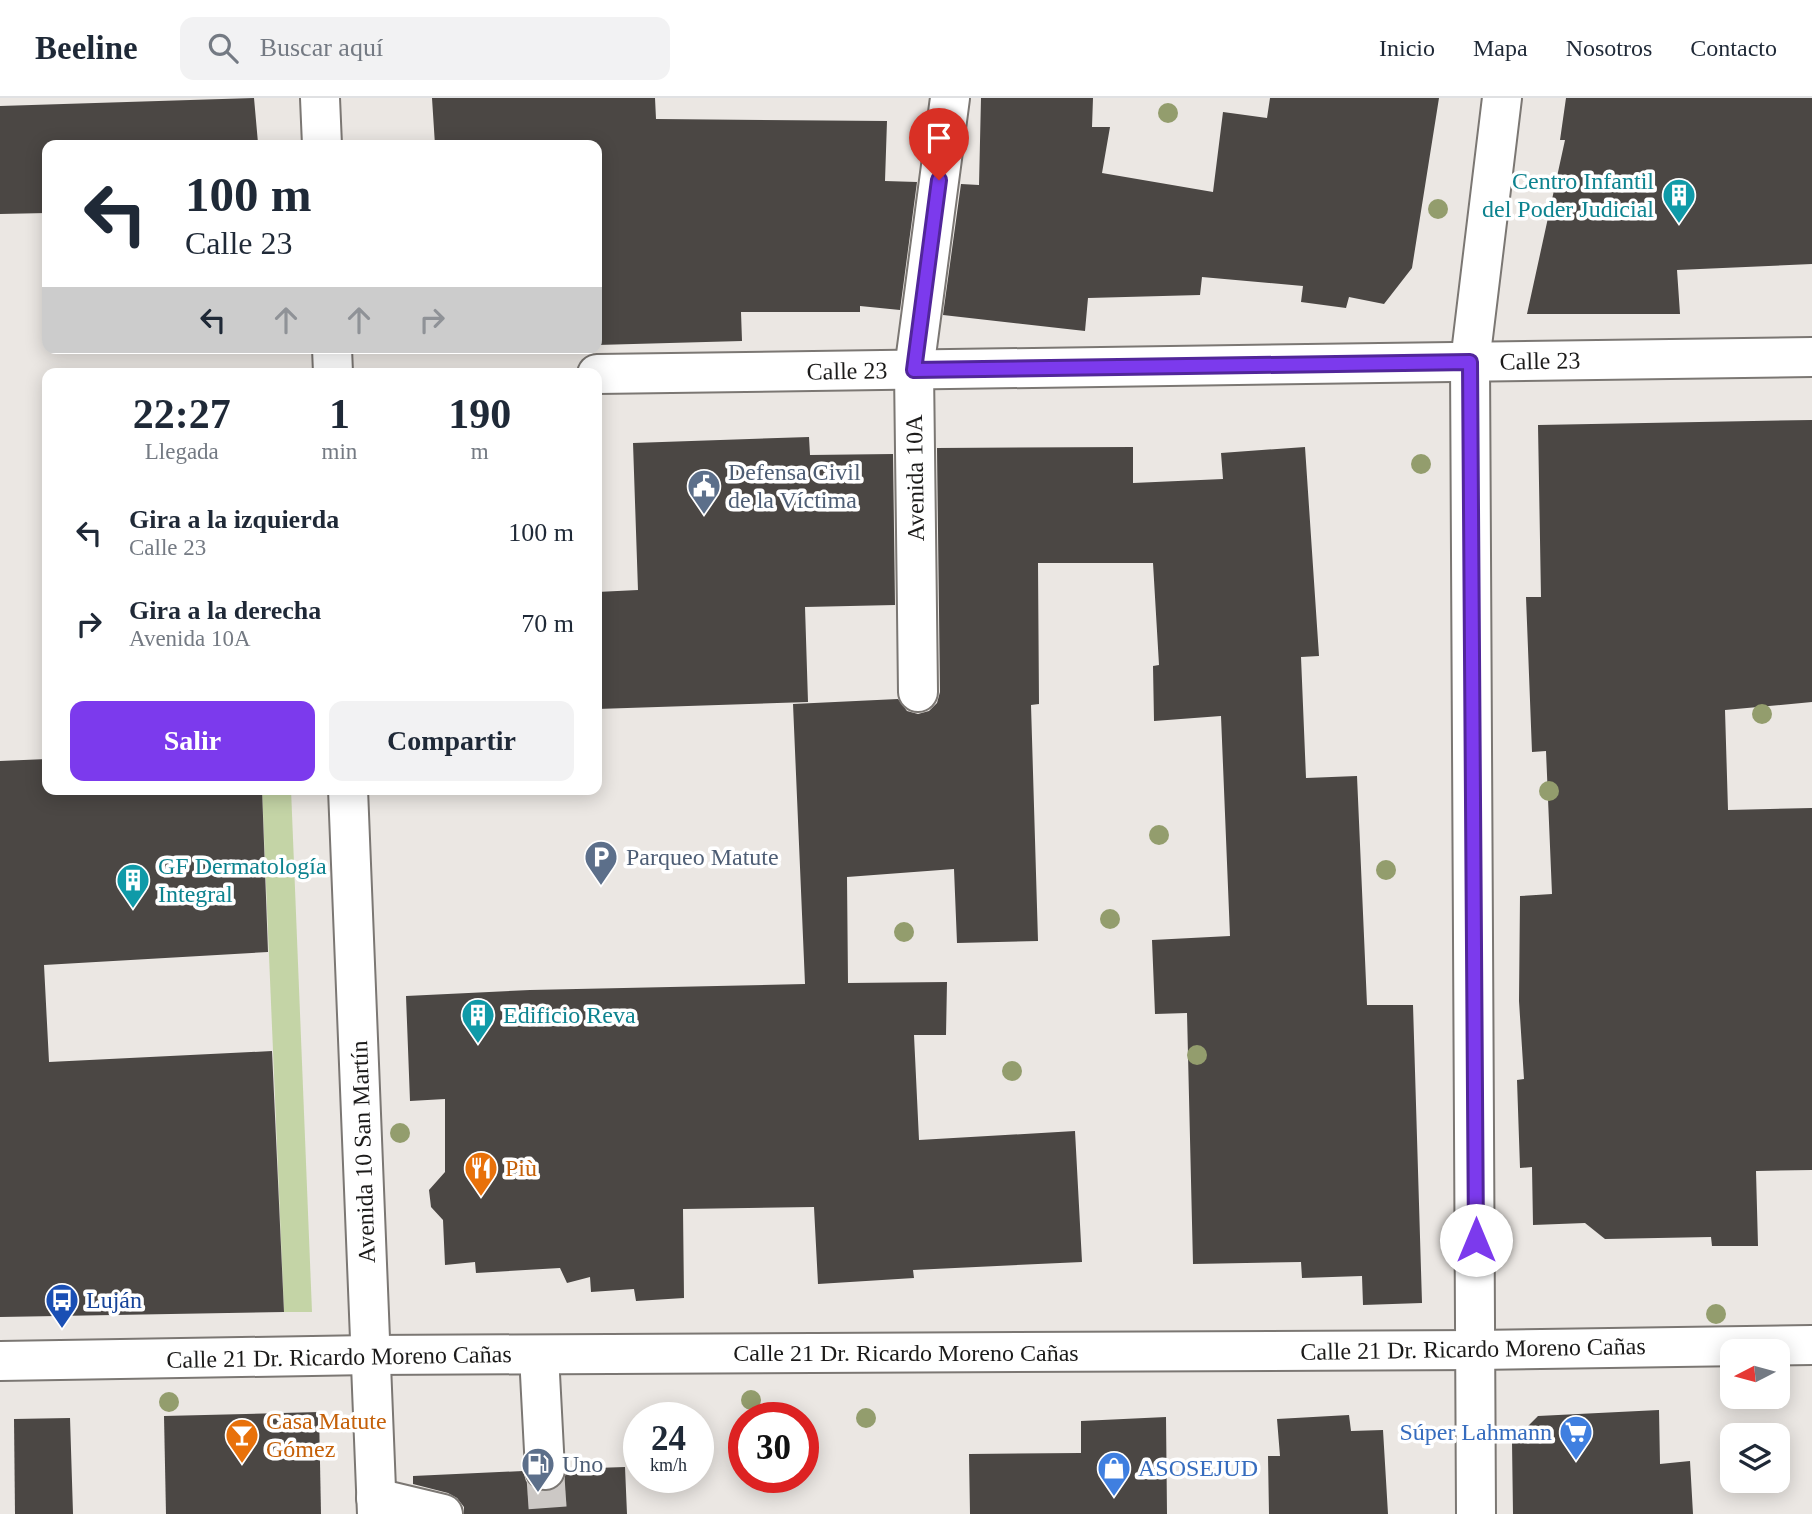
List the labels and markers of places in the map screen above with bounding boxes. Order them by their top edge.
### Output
pin [909,108,969,180]
place label: Centro Infantil del Poder Judicial [1482,168,1654,222]
building icon: Centro Infantil del Poder Judicial [1660,176,1698,225]
place label: Defensa Civil de la Víctima [728,459,861,513]
public building icon: Defensa Civil de la Víctima [685,467,723,516]
parking icon: Parqueo Matute [582,838,620,887]
place label: Parqueo Matute [626,844,779,870]
place label: GF Dermatología Integral [158,853,327,907]
building icon: GF Dermatología Integral [114,861,152,910]
building icon: Edificio Reva [459,996,497,1045]
place label: Edificio Reva [503,1002,636,1028]
restaurant icon: Più [462,1149,500,1198]
place label: Più [505,1155,537,1181]
bus stop icon: Luján [43,1281,81,1330]
place label: Luján [86,1287,142,1313]
place label: Casa Matute Gómez [266,1408,387,1462]
supermarket icon: Súper Lahmann [1557,1413,1595,1462]
bar icon: Casa Matute Gómez [223,1416,261,1465]
place label: Súper Lahmann [1399,1419,1552,1445]
fuel station icon: Uno [519,1445,557,1494]
shop icon: ASOSEJUD [1095,1449,1133,1498]
place label: Uno [562,1451,603,1477]
place label: ASOSEJUD [1138,1455,1258,1481]

